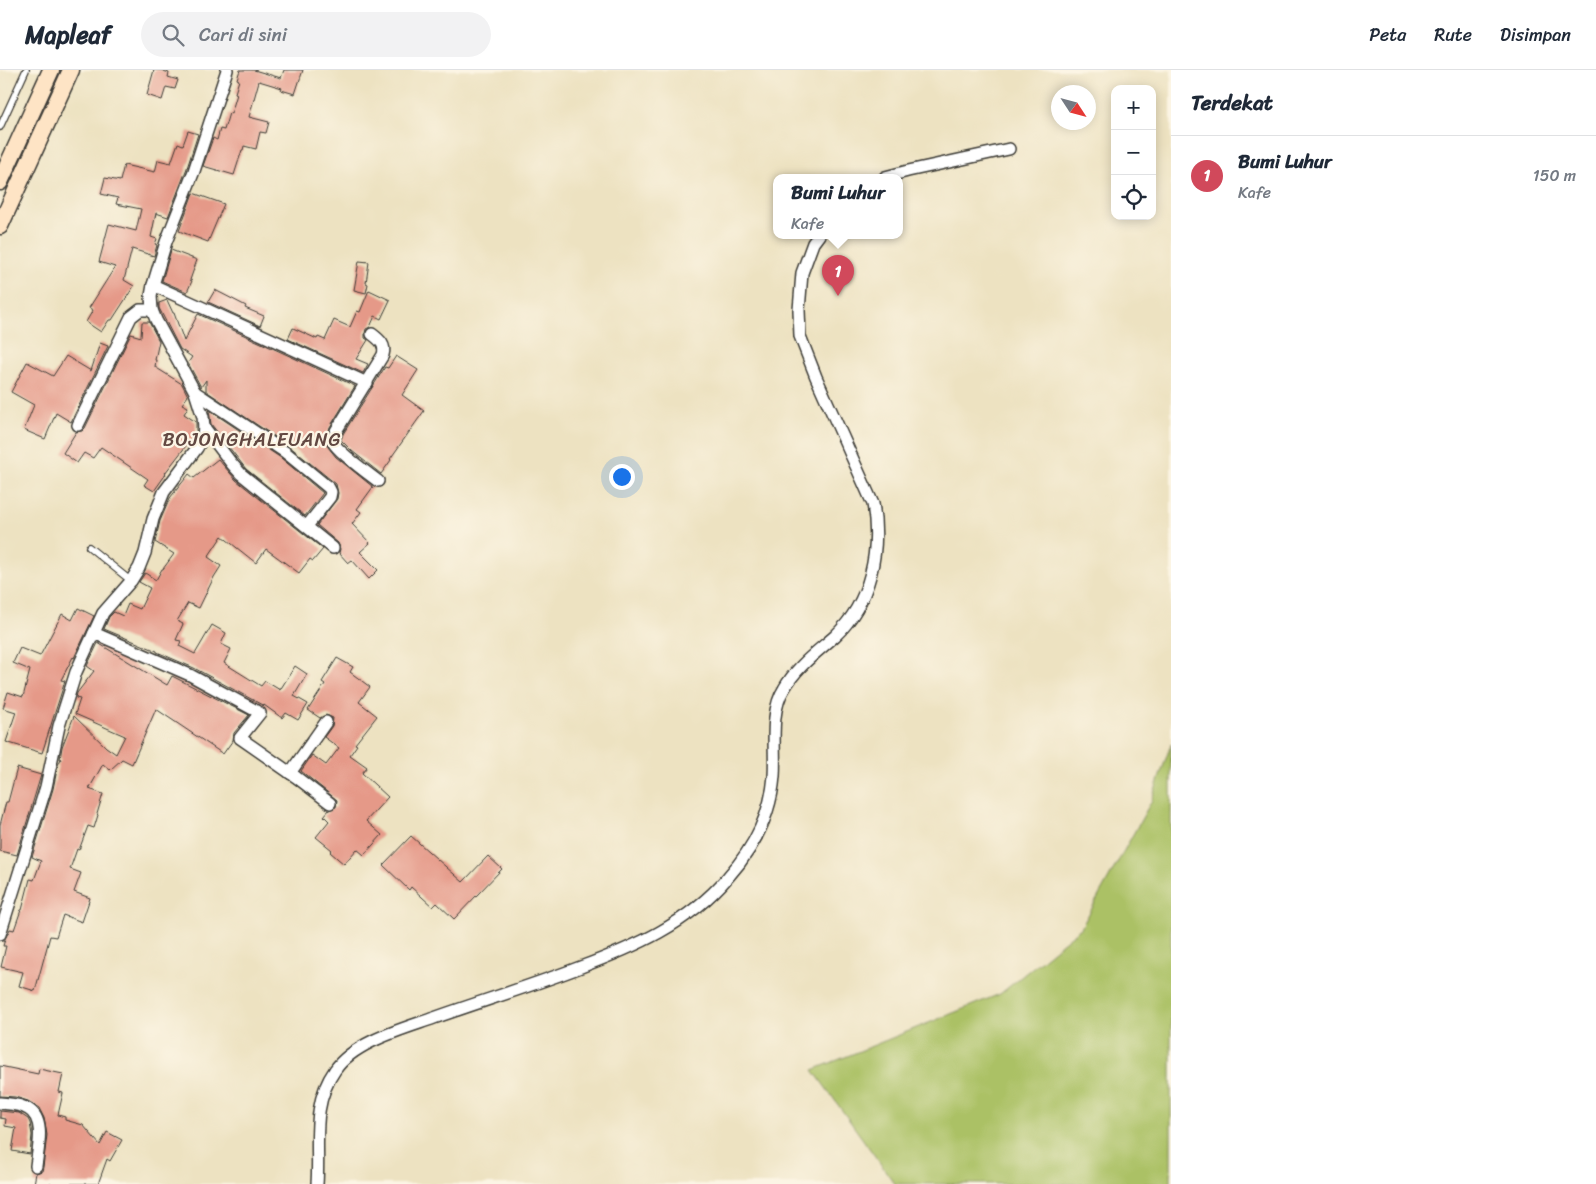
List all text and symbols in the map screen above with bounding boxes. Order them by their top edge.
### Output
search box [141,12,491,57]
text: Mapleaf [25,14,111,56]
text: Cari di sini [199,18,287,51]
text: Peta [1369,19,1406,51]
text: Rute [1434,19,1472,51]
text: Disimpan [1500,19,1571,51]
icon: search [159,21,187,49]
text: Terdekat [1191,84,1273,122]
north arrow [1051,85,1096,130]
map controls [1111,85,1156,220]
button: + [1111,85,1156,130]
button: − [1111,130,1156,175]
text: Bumi Luhur [1238,145,1332,178]
text: 1 [1204,161,1210,190]
text: 150 m [1533,161,1576,190]
popup [773,174,903,239]
button: locate [1111,175,1156,220]
text: Bumi Luhur [791,176,885,209]
text: Kafe [1238,178,1271,207]
text: Kafe [791,209,824,238]
pin: 1 [822,255,854,296]
district label: BOJONGHALEUANG [163,423,341,456]
your location [609,464,635,490]

